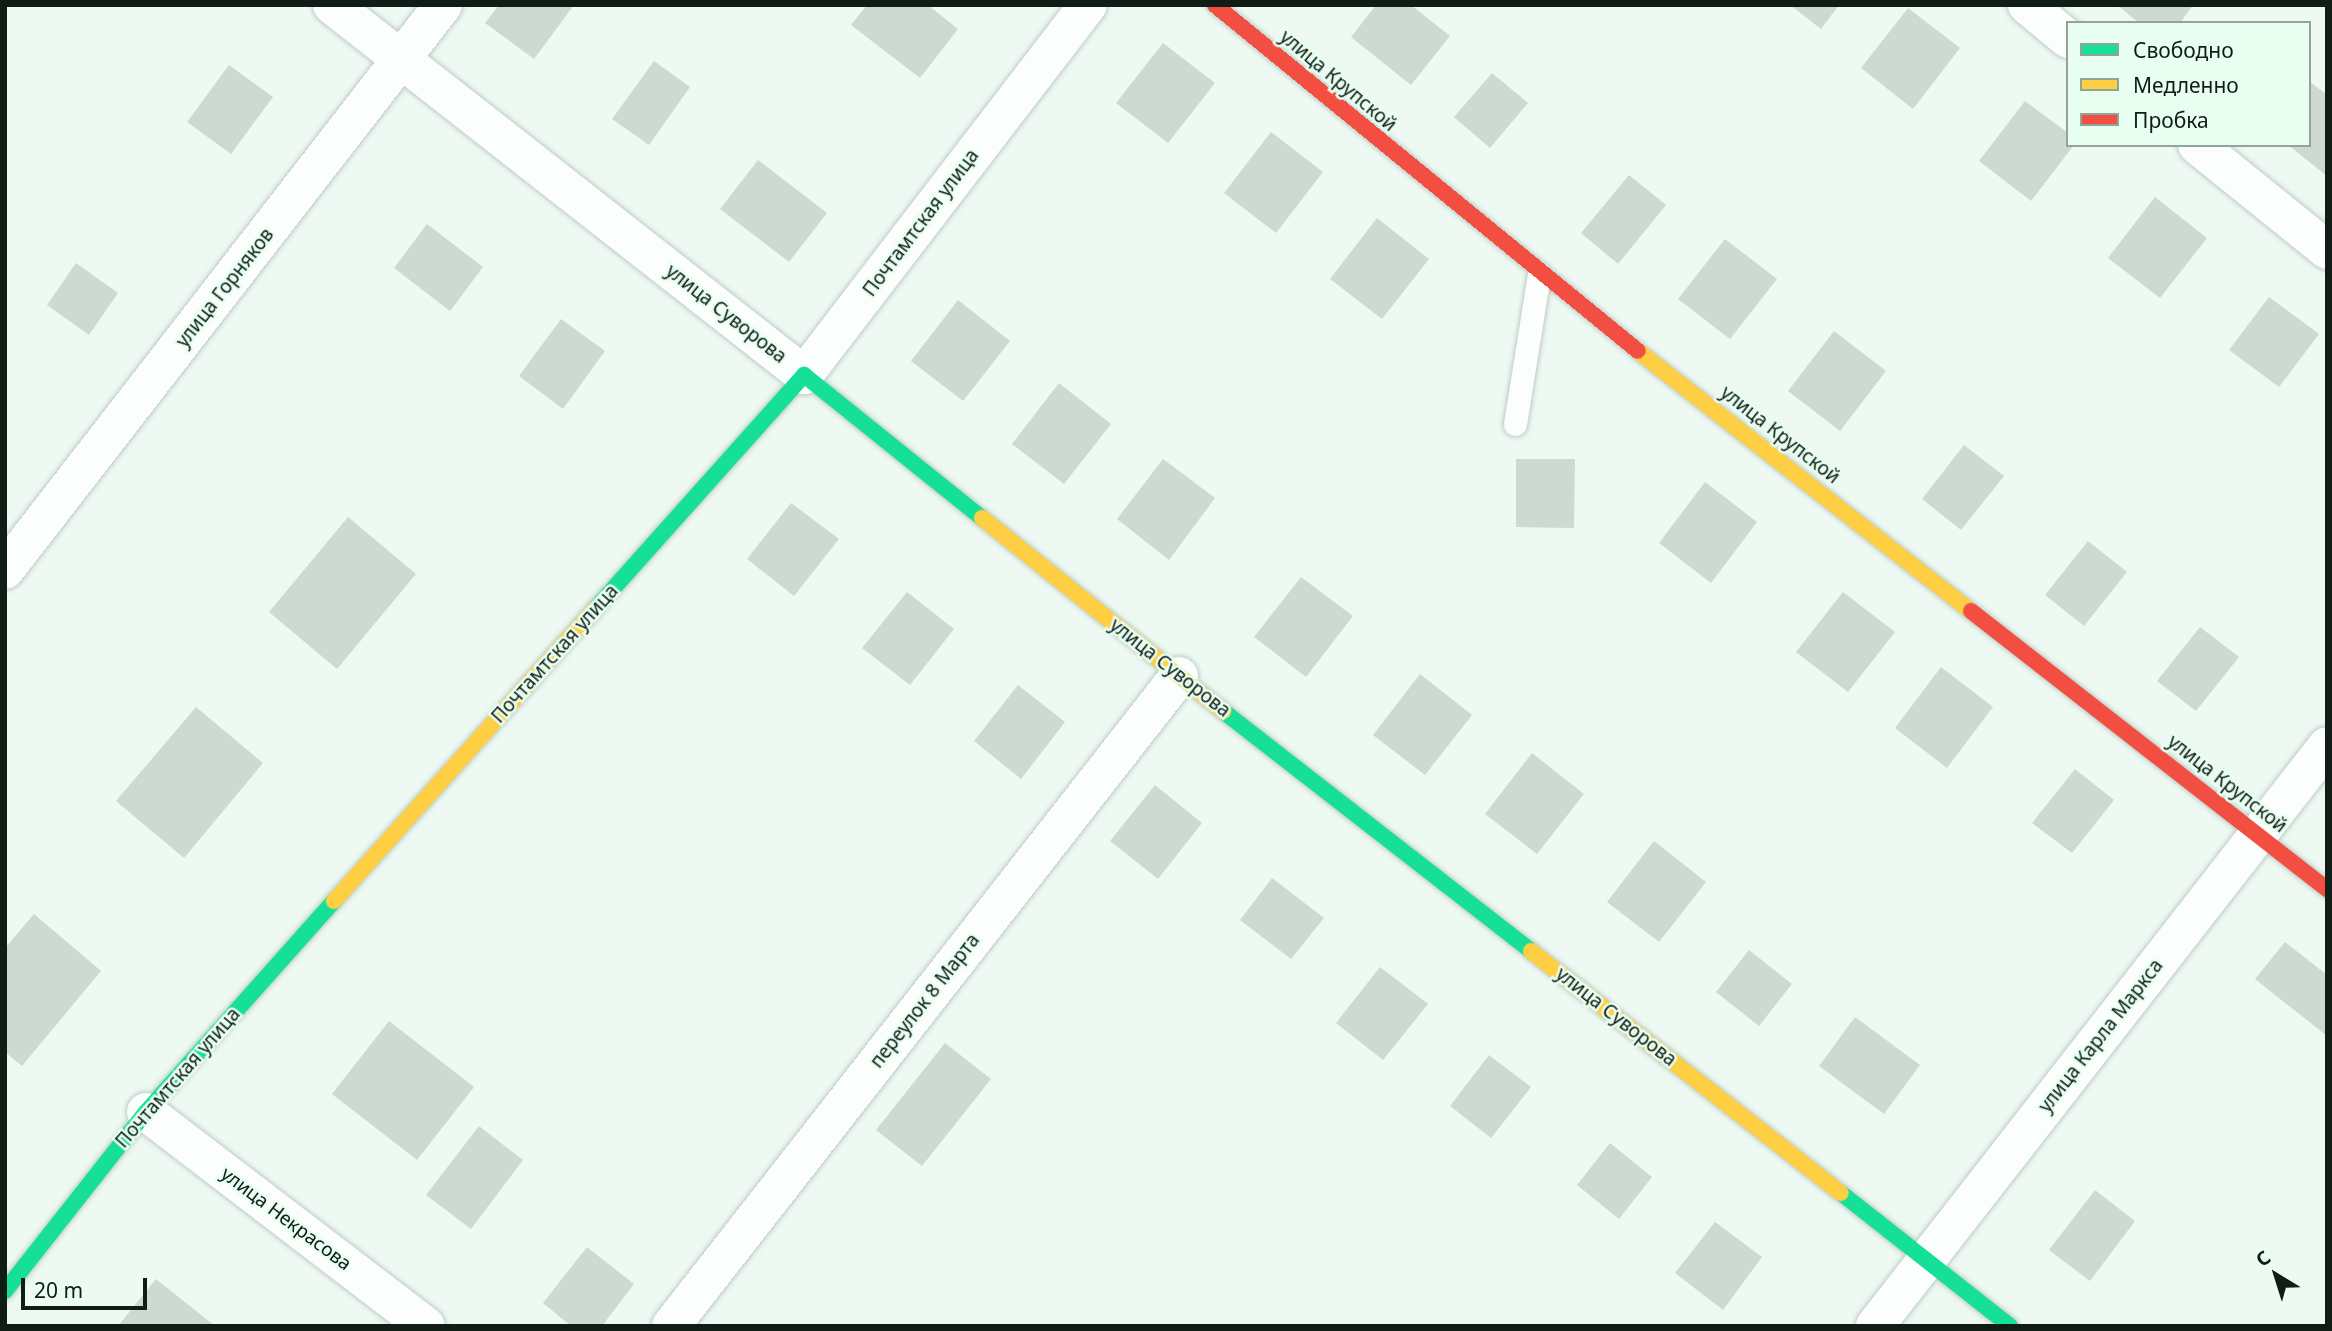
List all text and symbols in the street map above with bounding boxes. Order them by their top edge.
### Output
legend [2066,21,2311,147]
street label: улица Крупской [1275,26,1401,136]
text: Свободно [2133,36,2234,64]
text: Медленно [2133,71,2239,99]
text: Пробка [2133,106,2209,134]
street label: Почтамтская улица [858,145,984,301]
street label: улица Горняков [171,224,279,352]
street label: улица Суворова [661,260,791,368]
street label: улица Крупской [1716,381,1844,489]
street label: Почтамтская улица [487,580,623,728]
street label: улица Суворова [1105,614,1235,722]
street label: улица Крупской [2163,730,2291,838]
street label: переулок 8 Марта [866,929,984,1073]
street label: улица Карла Маркса [2034,955,2168,1117]
street label: улица Суворова [1551,963,1681,1071]
street label: Почтамтская улица [111,1003,245,1153]
street label: улица Некрасова [216,1163,356,1275]
north arrow [2241,1240,2311,1310]
text: С [2250,1244,2276,1272]
scale bar [24,1264,150,1308]
text: 20 m [34,1276,83,1304]

